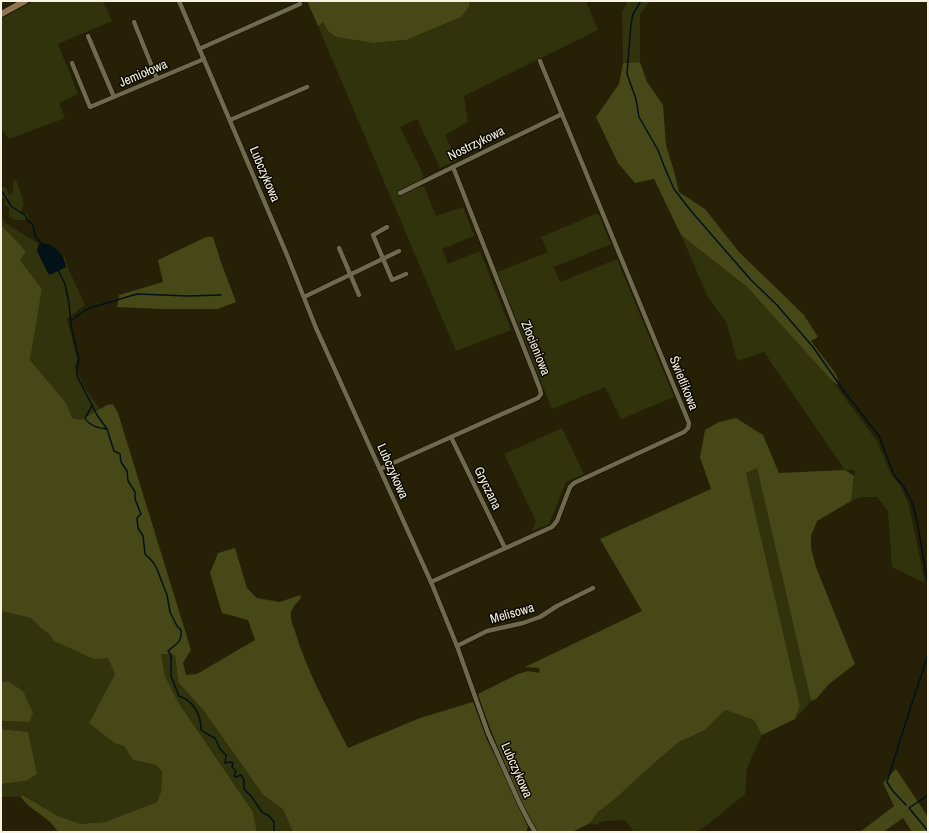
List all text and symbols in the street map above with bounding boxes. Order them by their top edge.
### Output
street label: Jemiołowa [116,55,170,91]
street label: Nostrzykowa [445,122,507,164]
street label: Lubczykowa [246,144,284,204]
street label: Złocieniowa [517,318,555,378]
street label: Świetlikowa [665,353,703,413]
street label: Lubczykowa [373,441,413,501]
street label: Gryczana [470,464,506,512]
street label: Melisowa [488,599,536,627]
street label: Lubczykowa [497,740,537,800]

